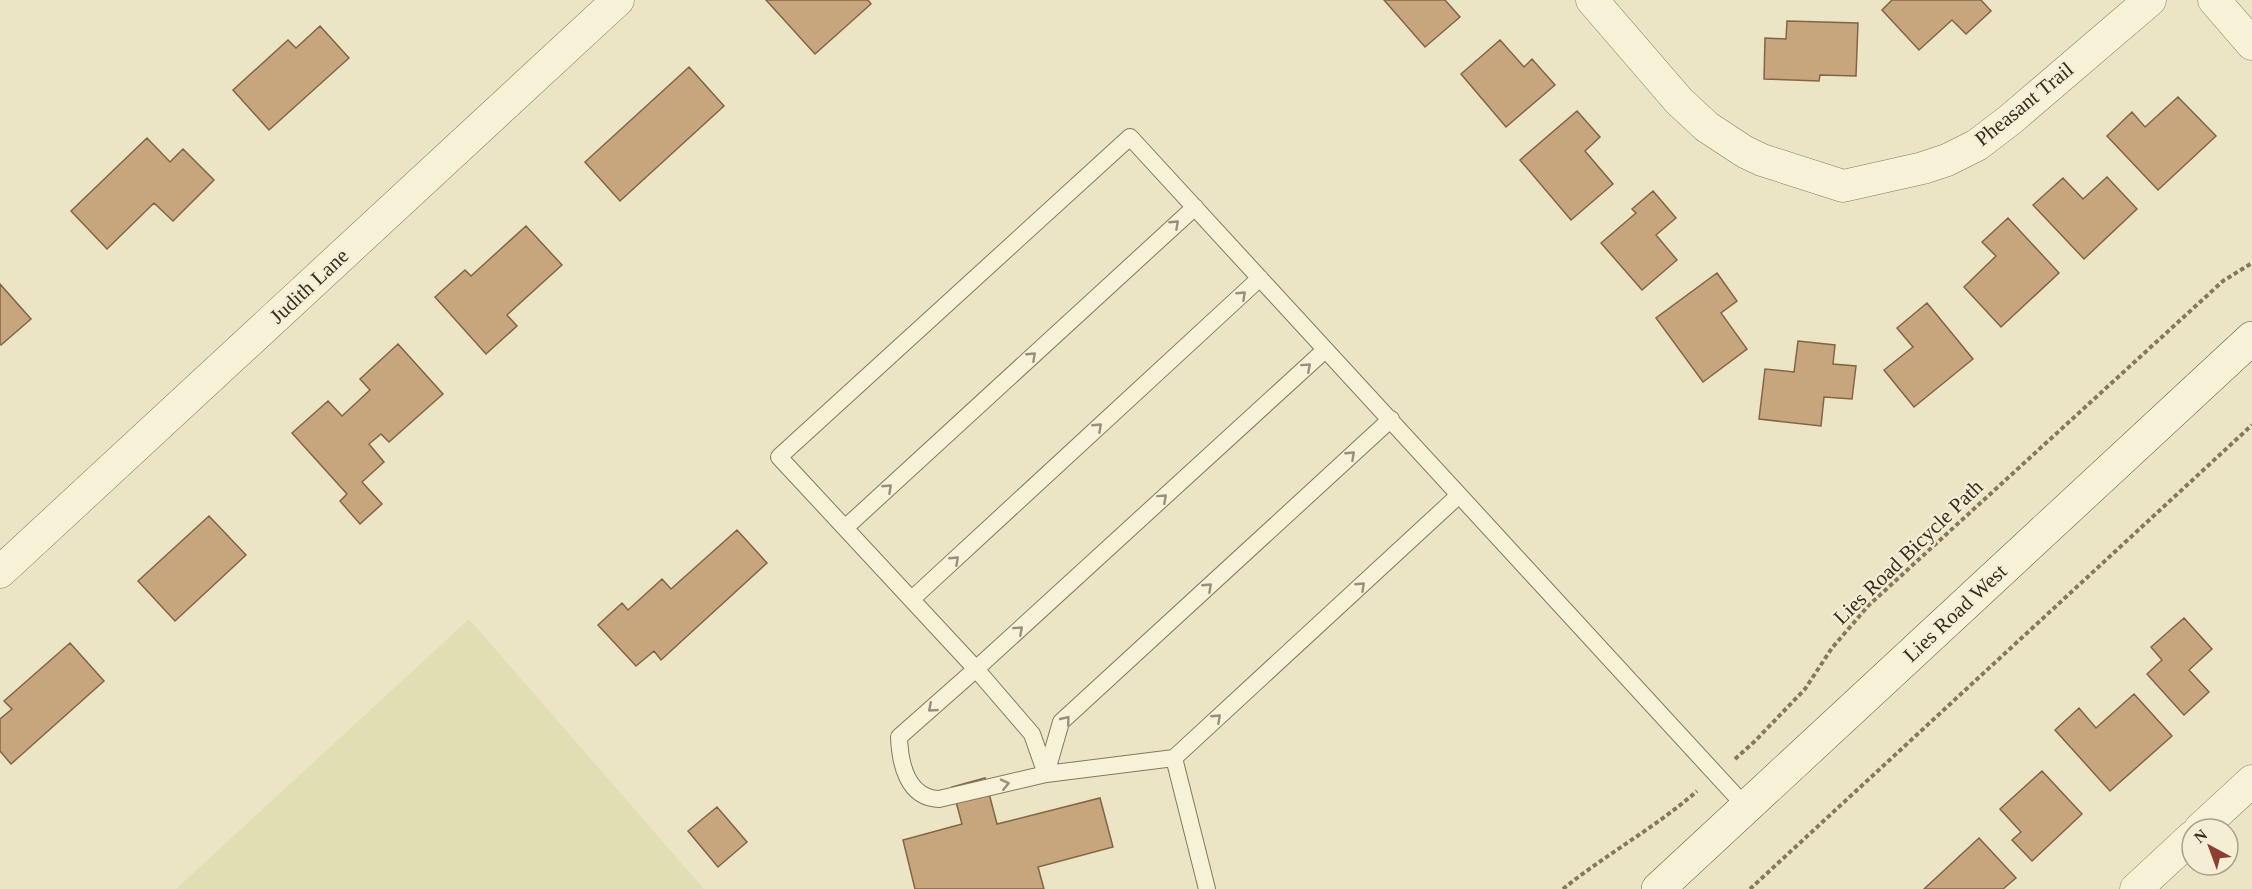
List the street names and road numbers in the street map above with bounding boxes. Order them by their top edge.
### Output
street label: Pheasant Trail [1970,57,2078,151]
street label: Judith Lane [265,244,353,328]
street label: Lies Road Bicycle Path [1829,474,1988,629]
street label: Lies Road West [1899,559,2012,667]

